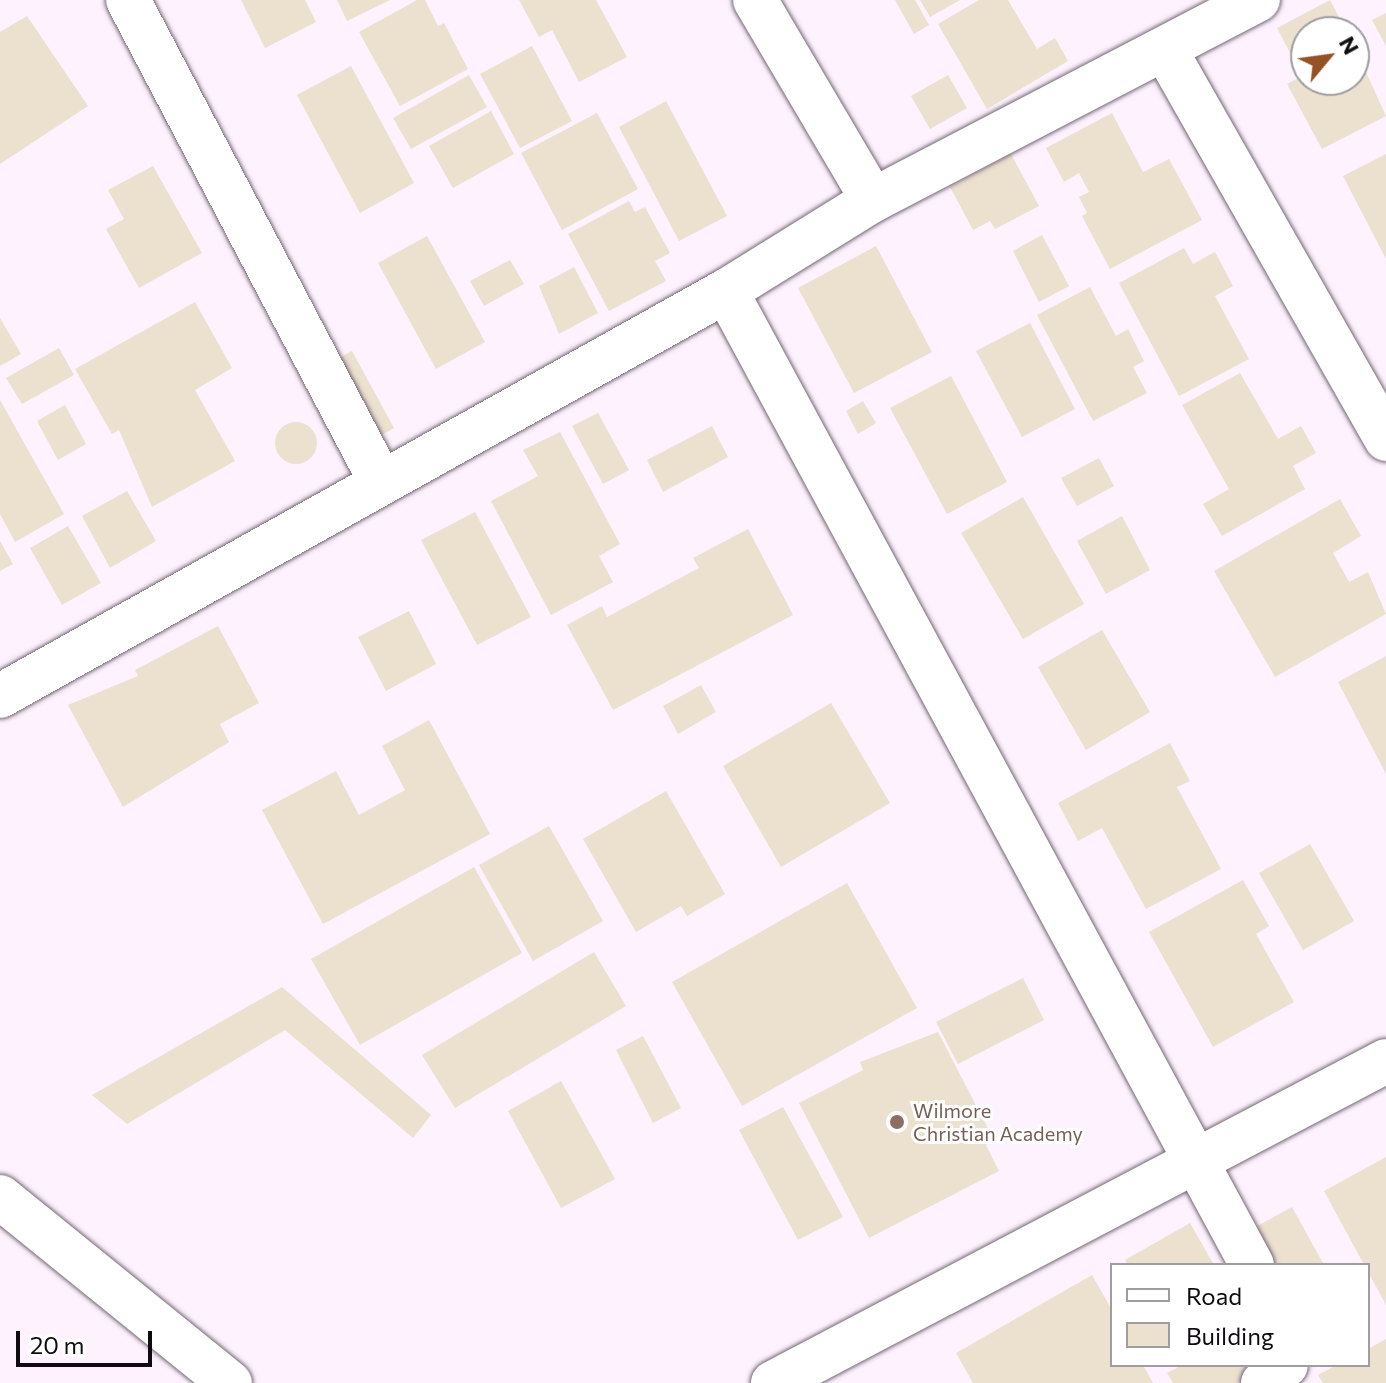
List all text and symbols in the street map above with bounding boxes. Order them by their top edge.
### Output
north arrow [1290,16,1370,96]
text: N [1334,31,1365,59]
place label: Wilmore Christian Academy [913,1098,1083,1145]
marker: Wilmore Christian Academy [888,1113,906,1131]
legend [1110,1263,1370,1367]
text: Road [1186,1281,1242,1310]
scale bar [20,1315,156,1365]
text: Building [1186,1321,1274,1350]
text: 20 m [30,1330,84,1359]

